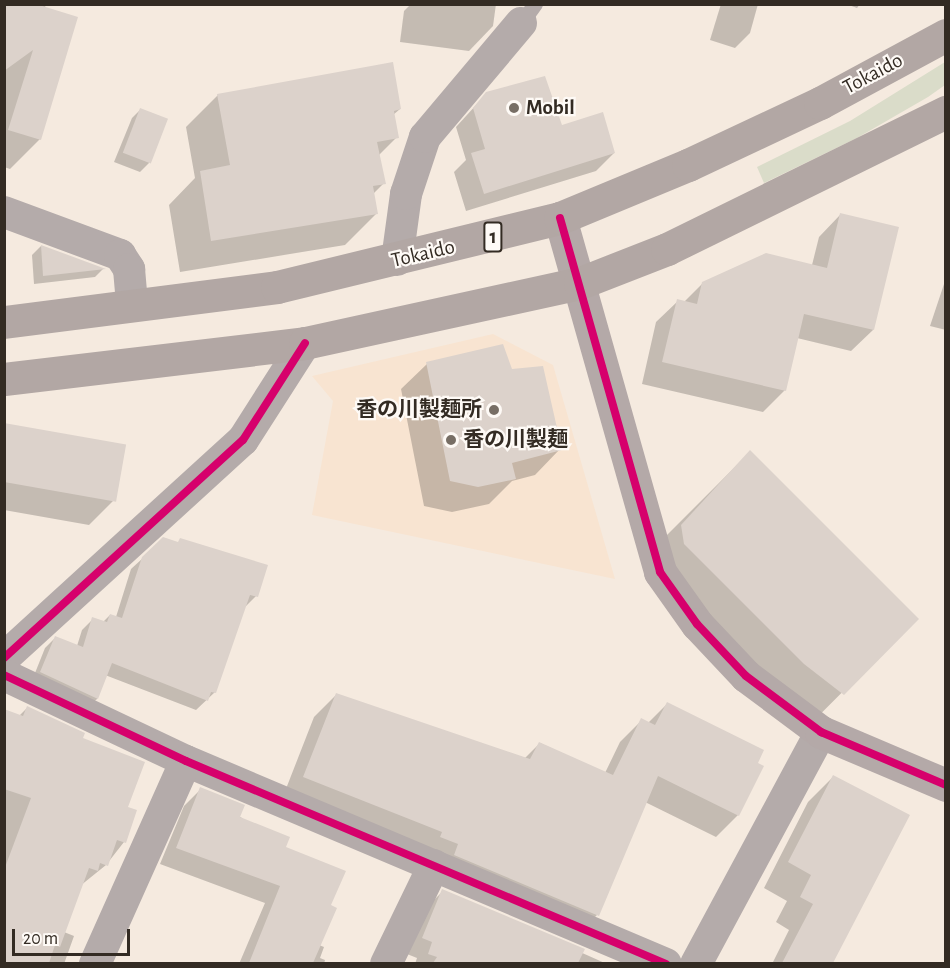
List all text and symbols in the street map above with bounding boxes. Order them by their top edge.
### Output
street label: Tokaido [839,48,907,100]
place label: Mobil [526,95,575,121]
marker: Mobil [507,101,521,115]
road number: 1 [482,220,504,254]
street label: Tokaido [389,234,457,274]
place label: 香の川製麺所 [356,397,482,423]
marker: 香の川製麺所 [487,403,501,417]
place label: 香の川製麺 [463,427,568,453]
marker: 香の川製麺 [444,433,458,447]
scale bar [15,917,134,955]
text: 20 m [23,930,58,948]

